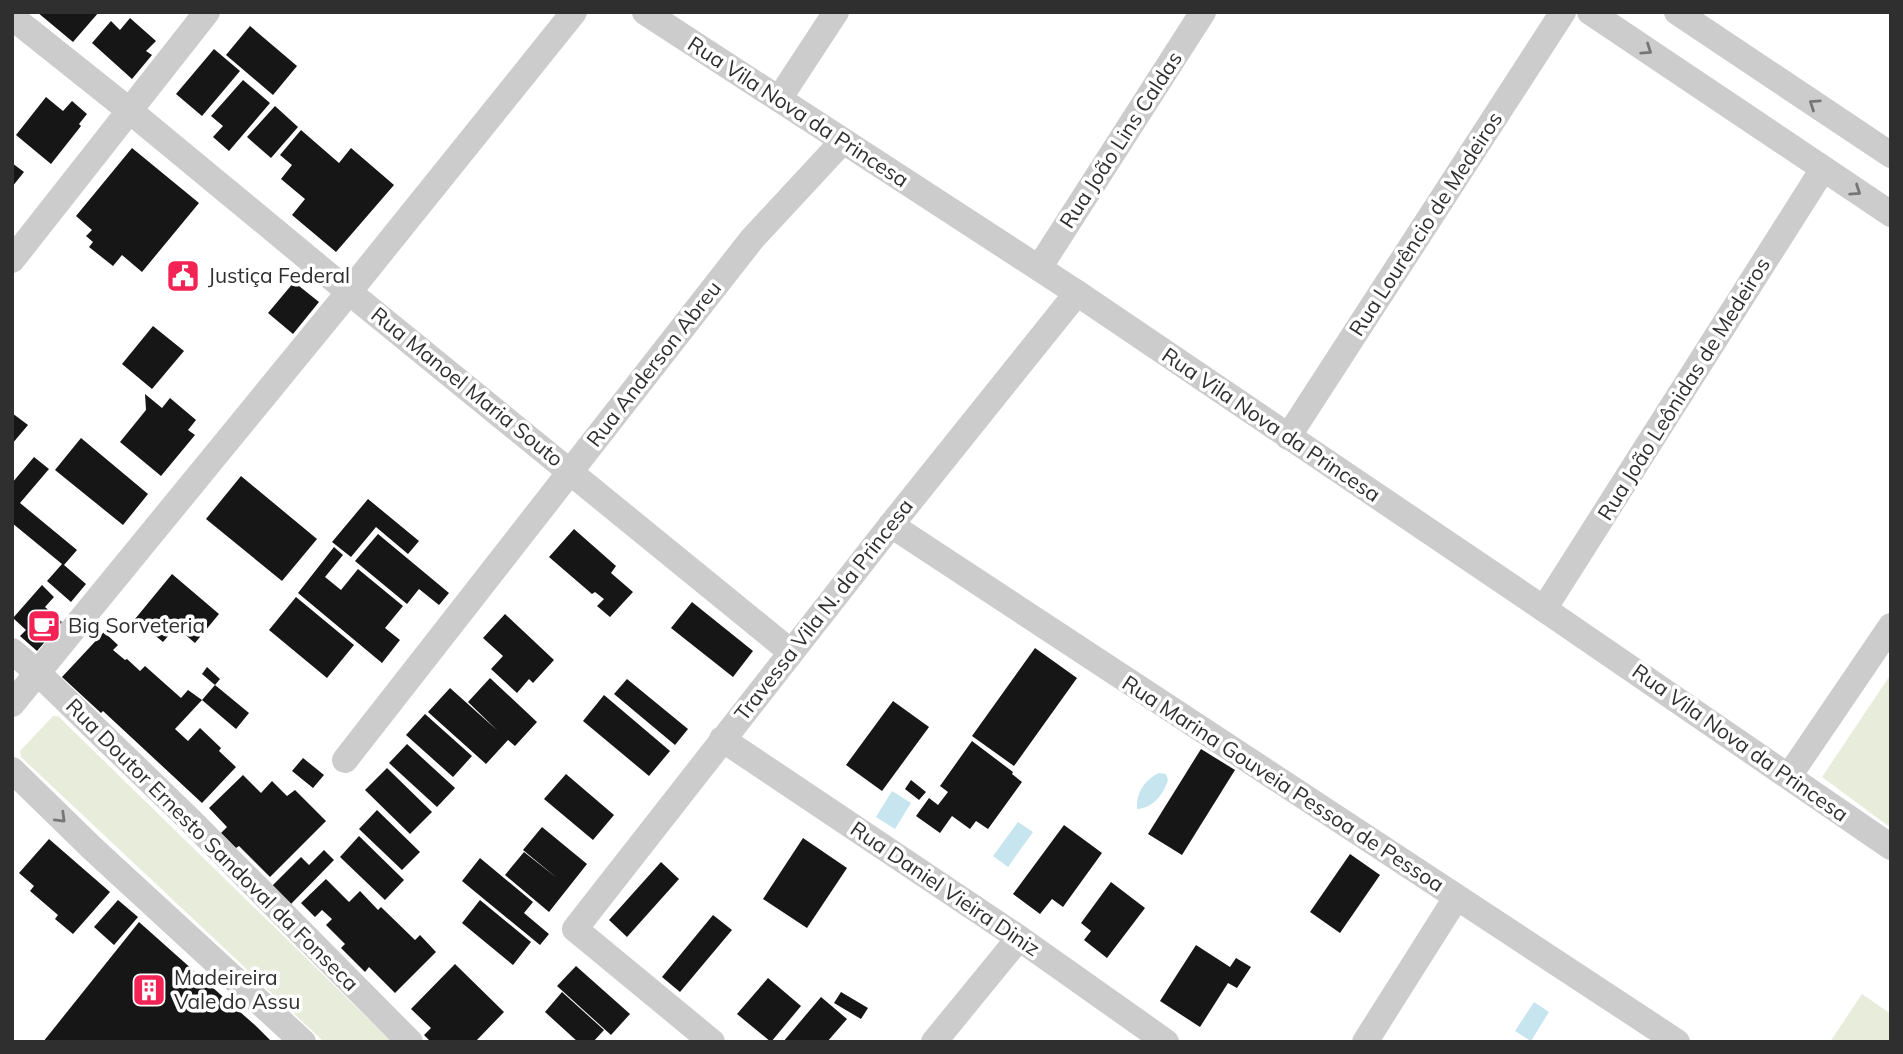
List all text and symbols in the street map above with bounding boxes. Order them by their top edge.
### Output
street label: Rua Vila Nova da Princesa [683,30,914,192]
one-way arrow [1639,42,1652,54]
street label: Rua João Lins Caldas [1053,46,1187,233]
one-way arrow [1809,99,1822,112]
street label: Rua Lourêncio de Medeiros [1343,106,1507,340]
one-way arrow [1848,182,1861,195]
street label: Rua João Leônidas de Medeiros [1591,252,1775,525]
public building icon: Justiça Federal [164,257,202,295]
place label: Justiça Federal [208,262,350,288]
street label: Rua Anderson Abreu [580,275,726,451]
street label: Rua Manoel Maria Souto [366,301,569,472]
street label: Rua Vila Nova da Princesa [1157,341,1386,507]
street label: Travessa Vila N. da Princesa [728,493,918,726]
cafe icon: Big Sorveteria [25,607,63,645]
place label: Big Sorveteria [68,612,205,638]
street label: Rua Vila Nova da Princesa [1628,658,1854,827]
street label: Rua Marina Gouveia Pessoa de Pessoa [1118,669,1449,897]
street label: Rua Doutor Ernesto Sandoval da Fonseca [61,693,364,996]
one-way arrow [53,809,66,822]
street label: Rua Daniel Vieira Diniz [846,815,1045,961]
place label: Madeireira Vale do Assu [174,964,300,1014]
building icon: Madeireira Vale do Assu [130,971,168,1009]

